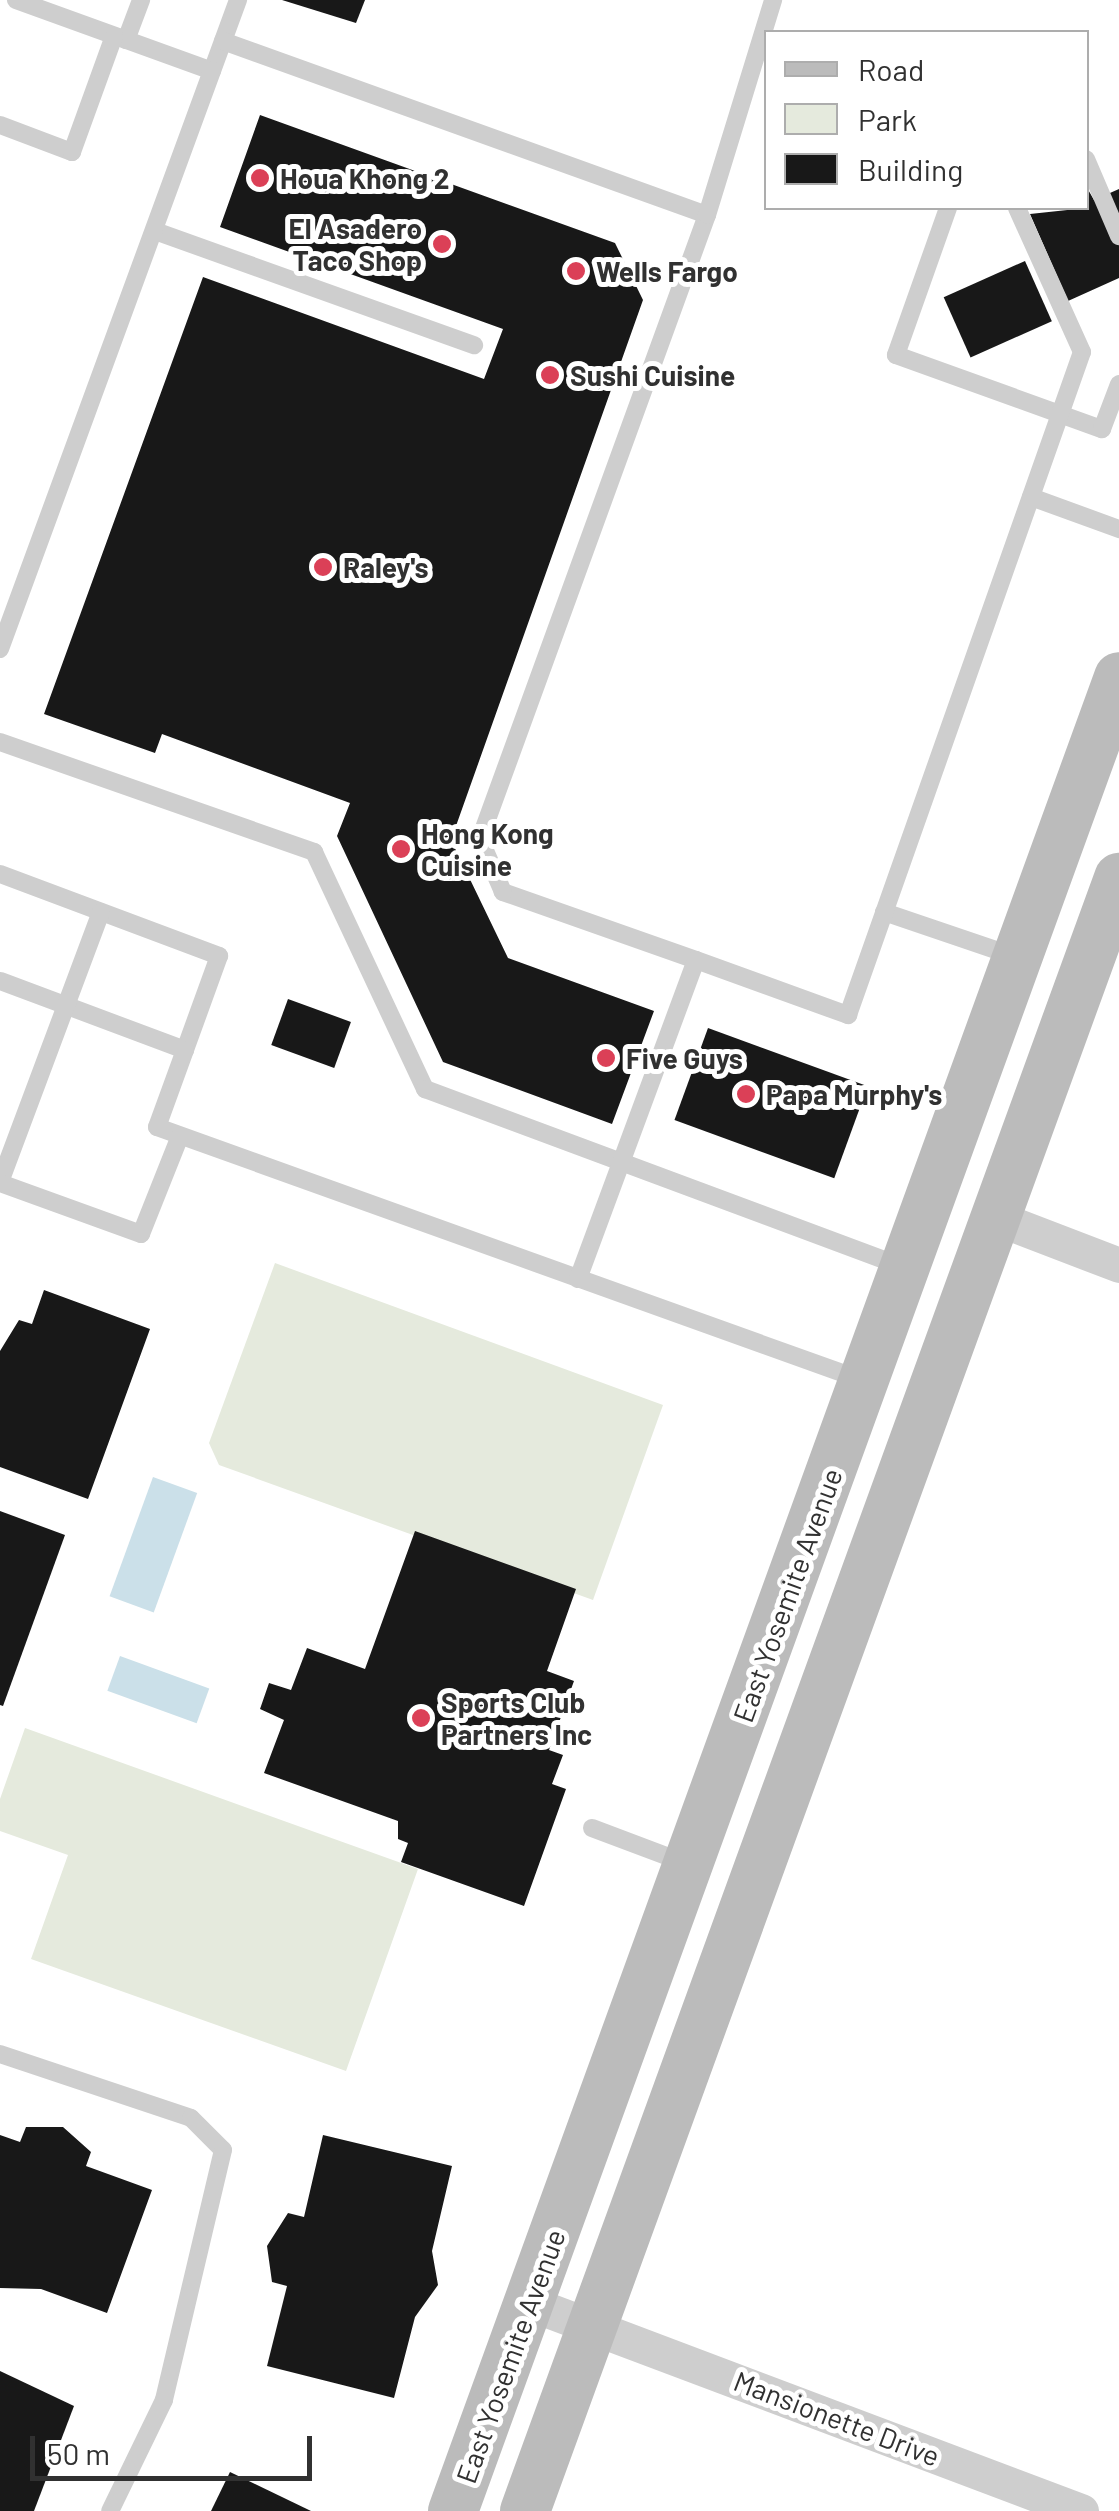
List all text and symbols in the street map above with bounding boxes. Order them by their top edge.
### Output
legend [764,30,1089,210]
text: Road [858,51,924,87]
text: Park [858,101,917,137]
text: Building [858,151,963,187]
place label: Houa Khong 2 [280,161,449,195]
marker: Houa Khong 2 [249,167,271,189]
place label: El Asadero Taco Shop [288,211,422,277]
marker: El Asadero Taco Shop [431,233,453,255]
place label: Wells Fargo [596,254,738,288]
marker: Wells Fargo [565,260,587,282]
place label: Sushi Cuisine [570,358,735,392]
marker: Sushi Cuisine [539,364,561,386]
place label: Raley's [343,550,429,584]
marker: Raley's [312,556,334,578]
place label: Hong Kong Cuisine [421,816,554,882]
marker: Hong Kong Cuisine [390,838,412,860]
place label: Five Guys [626,1041,743,1075]
marker: Five Guys [595,1047,617,1069]
place label: Papa Murphy's [766,1077,942,1111]
marker: Papa Murphy's [735,1083,757,1105]
street label: East Yosemite Avenue [725,1463,849,1727]
place label: Sports Club Partners Inc [441,1685,592,1751]
marker: Sports Club Partners Inc [410,1707,432,1729]
street label: East Yosemite Avenue [448,2224,572,2488]
street label: Mansionette Drive [729,2363,945,2473]
scale bar [35,2416,318,2478]
text: 50 m [47,2435,110,2471]

